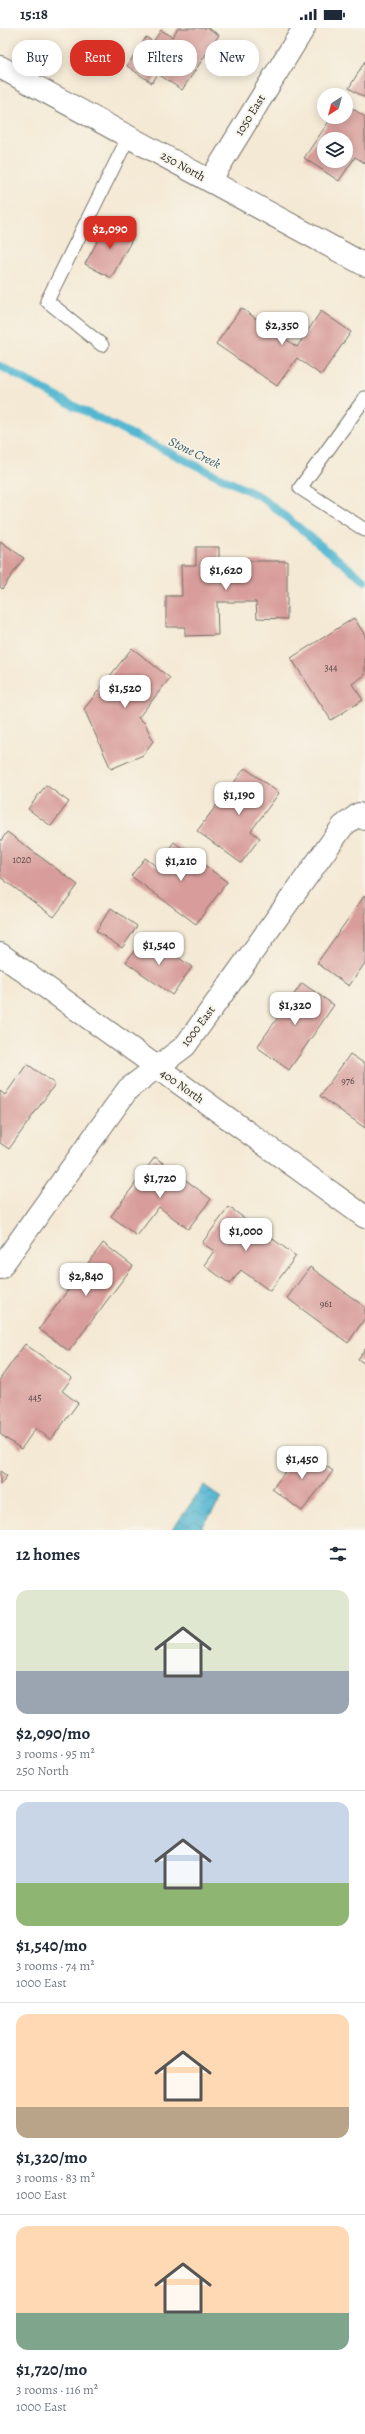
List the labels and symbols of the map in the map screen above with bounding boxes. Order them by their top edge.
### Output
north arrow [317,88,353,124]
street label: 1050 East [231,91,269,139]
street label: 250 North [158,147,209,185]
pin: $2,090 [77,216,143,250]
pin: $2,350 [249,312,315,346]
water label: Stone Creek [166,433,224,472]
pin: $1,620 [193,557,259,591]
house number: 344 [324,661,338,674]
pin: $1,520 [92,675,158,709]
pin: $1,190 [206,782,272,816]
pin: $1,210 [148,848,214,882]
house number: 1020 [13,853,31,866]
pin: $1,540 [126,932,192,966]
pin: $1,320 [262,992,328,1026]
street label: 1000 East [177,1002,219,1050]
street label: 400 North [157,1065,208,1107]
house number: 976 [341,1074,355,1087]
pin: $1,720 [127,1165,193,1199]
pin: $1,000 [213,1218,279,1252]
pin: $2,840 [53,1263,119,1297]
house number: 961 [320,1297,333,1310]
house number: 445 [28,1391,42,1404]
pin: $1,450 [269,1446,335,1480]

